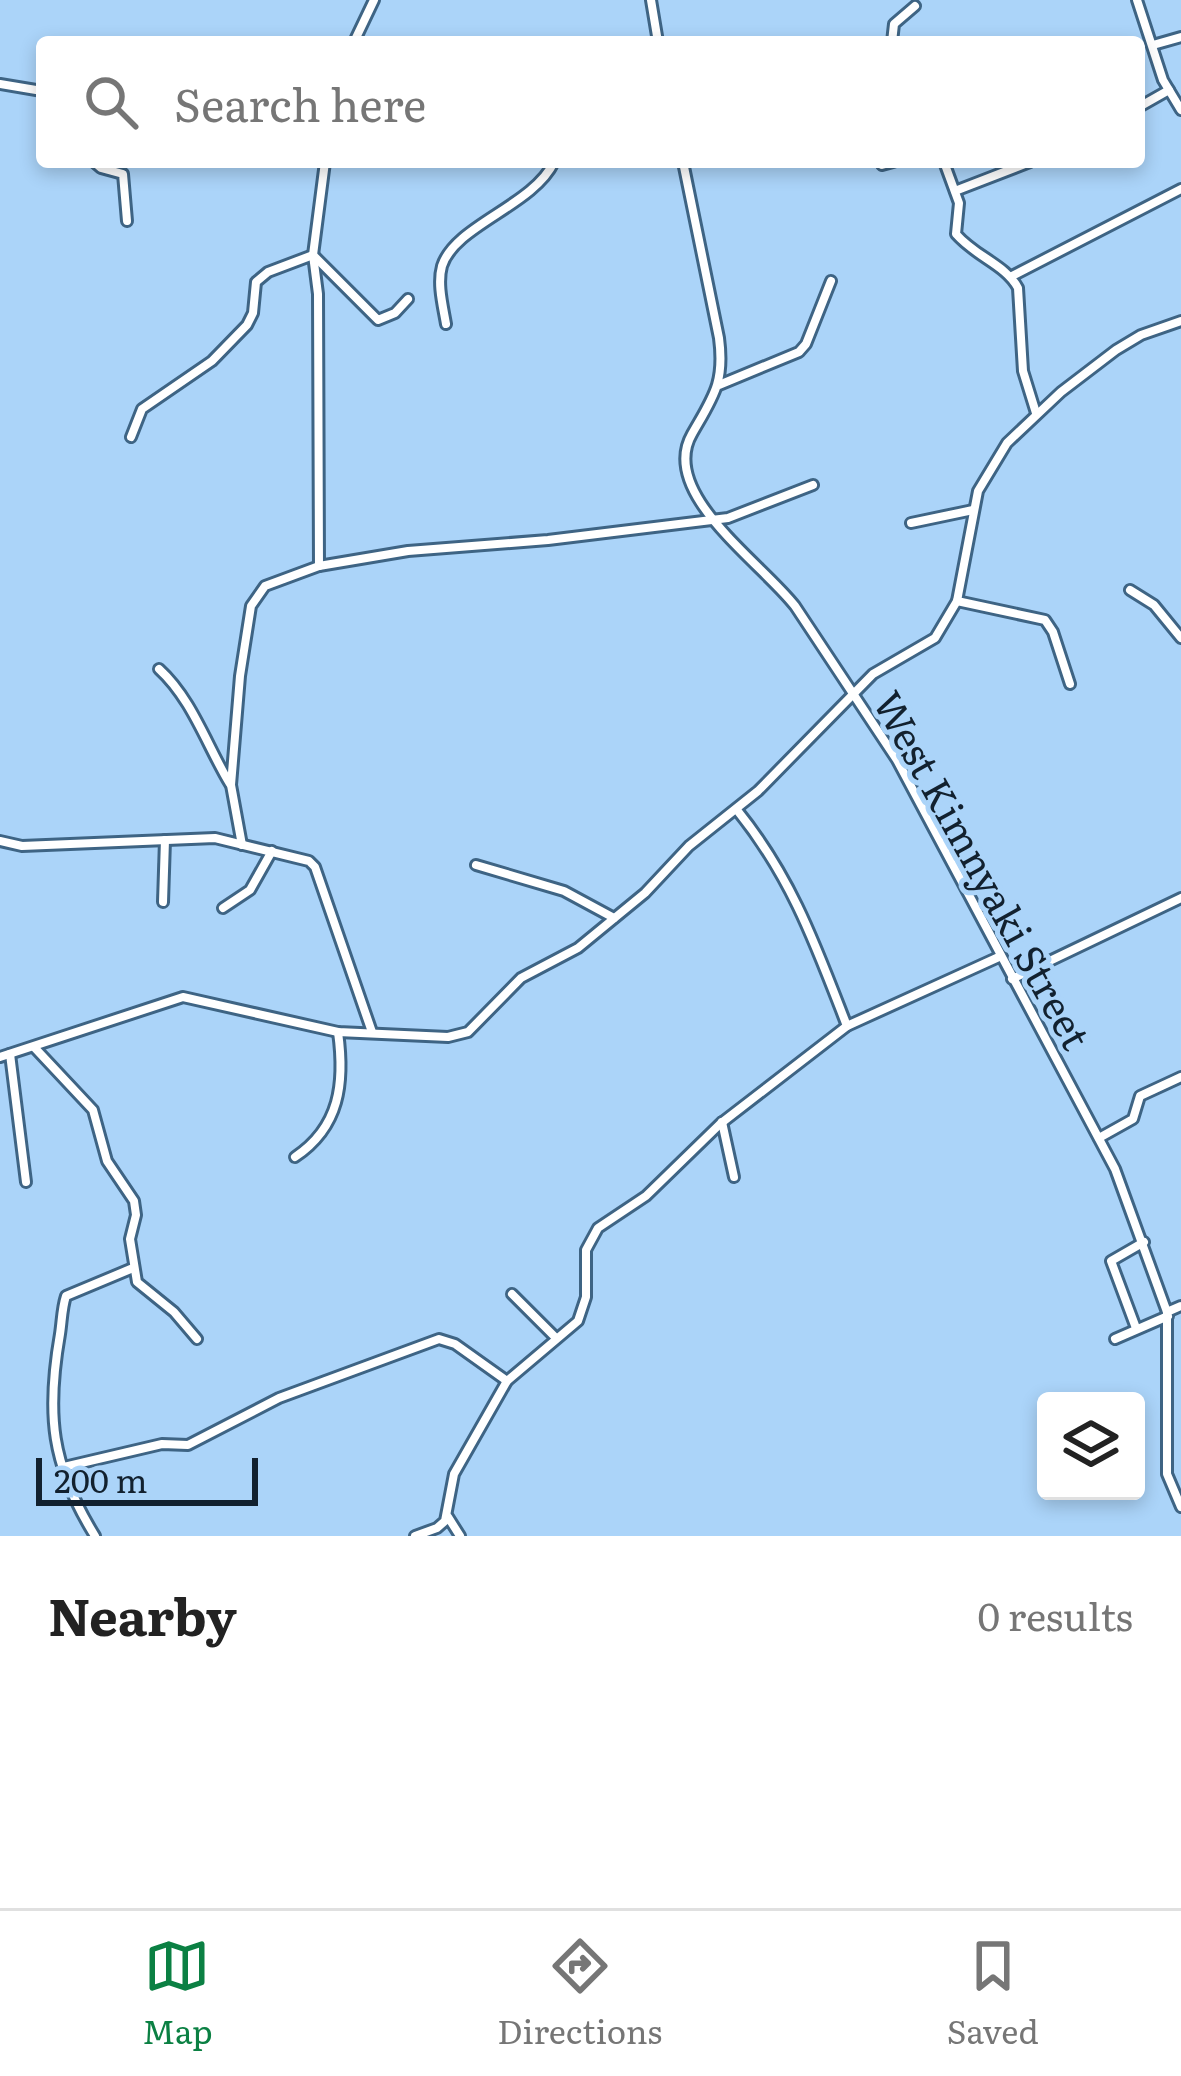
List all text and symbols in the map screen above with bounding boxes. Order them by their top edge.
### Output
search box [36,36,1145,168]
icon: search [78,69,144,135]
text: Search here [174,69,426,136]
street label: West Kimnyaki Street [861,679,1107,1059]
map controls [1037,1392,1145,1500]
button: layers [1037,1392,1145,1500]
scale bar [36,1452,258,1505]
text: 200 m [54,1454,148,1503]
text: Nearby [48,1576,237,1652]
text: 0 results [978,1585,1133,1643]
tab: Map [142,1933,213,2054]
tab: Directions [497,1933,662,2054]
tab: Saved [947,1933,1039,2054]

